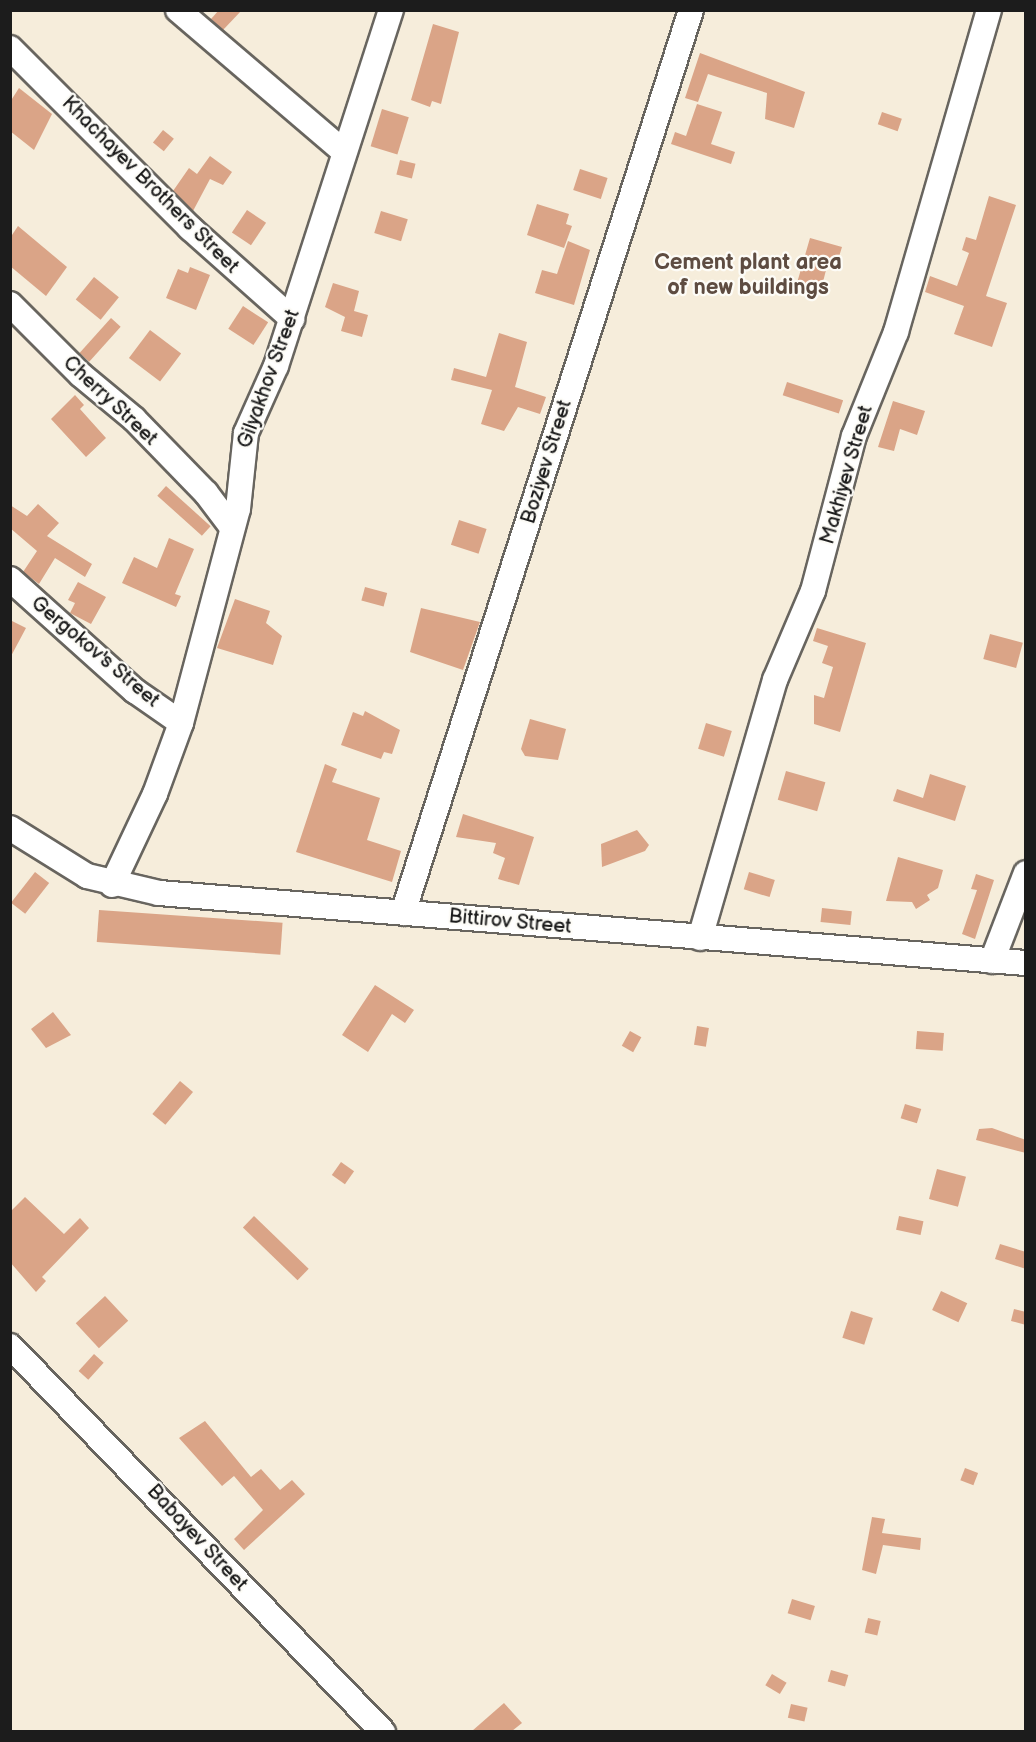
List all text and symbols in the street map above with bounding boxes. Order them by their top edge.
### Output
street label: Khachayev Brothers Street [56,91,244,279]
district label: Cement plant area of new buildings [654,249,842,300]
street label: Gilyakhov Street [233,306,305,452]
street label: Cherry Street [57,351,163,451]
street label: Boziyev Street [517,397,577,527]
street label: Makhiyev Street [816,403,878,547]
street label: Gergokov's Street [26,591,164,713]
street label: Bittirov Street [448,905,572,939]
street label: Babayev Street [141,1480,253,1596]

